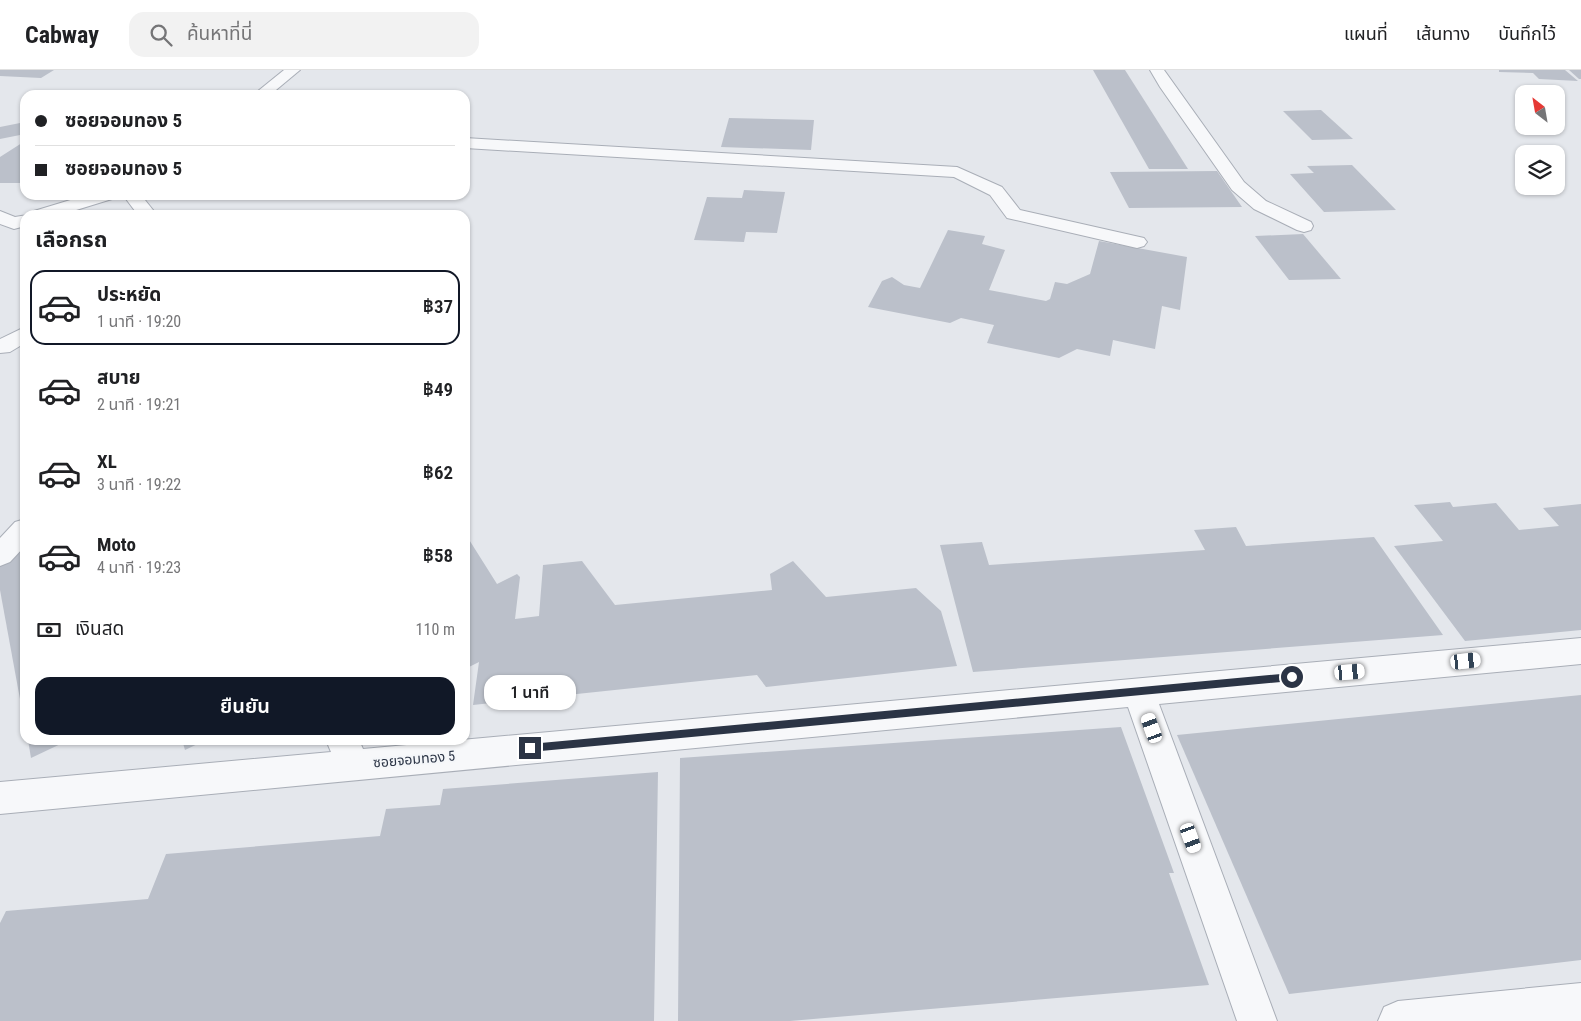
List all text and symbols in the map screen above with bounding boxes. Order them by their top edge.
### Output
search box [129,12,479,57]
text: Cabway [25,21,99,49]
icon: search [147,21,175,49]
text: ค้นหาที่นี่ [187,22,252,45]
text: แผนที่ [1344,23,1388,44]
text: เส้นทาง [1416,23,1470,44]
text: บันทึกไว้ [1498,23,1556,44]
north arrow [1515,85,1565,135]
map controls [1515,85,1565,195]
text: ซอยจอมทอง 5 [65,109,182,132]
button: layers [1515,145,1565,195]
text: ซอยจอมทอง 5 [65,157,182,180]
text: เลือกรถ [35,227,108,252]
text: ประหยัด [97,283,161,306]
icon: car [37,285,82,330]
text: ฿37 [423,295,453,318]
text: 1 นาที · 19:20 [97,312,181,331]
text: สบาย [97,366,141,389]
icon: car [37,368,82,413]
text: ฿49 [423,378,453,401]
text: 2 นาที · 19:21 [97,395,181,414]
text: XL [97,450,117,473]
icon: car [37,451,82,496]
text: ฿62 [423,461,453,484]
text: 3 นาที · 19:22 [97,475,181,494]
text: Moto [97,533,136,556]
icon: car [37,534,82,579]
text: ฿58 [423,544,453,567]
text: 4 นาที · 19:23 [97,558,181,577]
icon: cash [35,616,63,644]
text: เงินสด [75,617,124,640]
text: 110 m [416,620,455,639]
car [1450,652,1481,670]
car [1334,663,1365,681]
route start [1281,666,1303,688]
callout: 1 นาที [484,676,576,710]
button: ยืนยัน [35,677,455,735]
text: 1 นาที [511,683,549,702]
car [1139,711,1164,745]
route end [519,737,541,759]
street label: ซอยจอมทอง 5 [372,747,456,771]
car [1178,821,1203,855]

